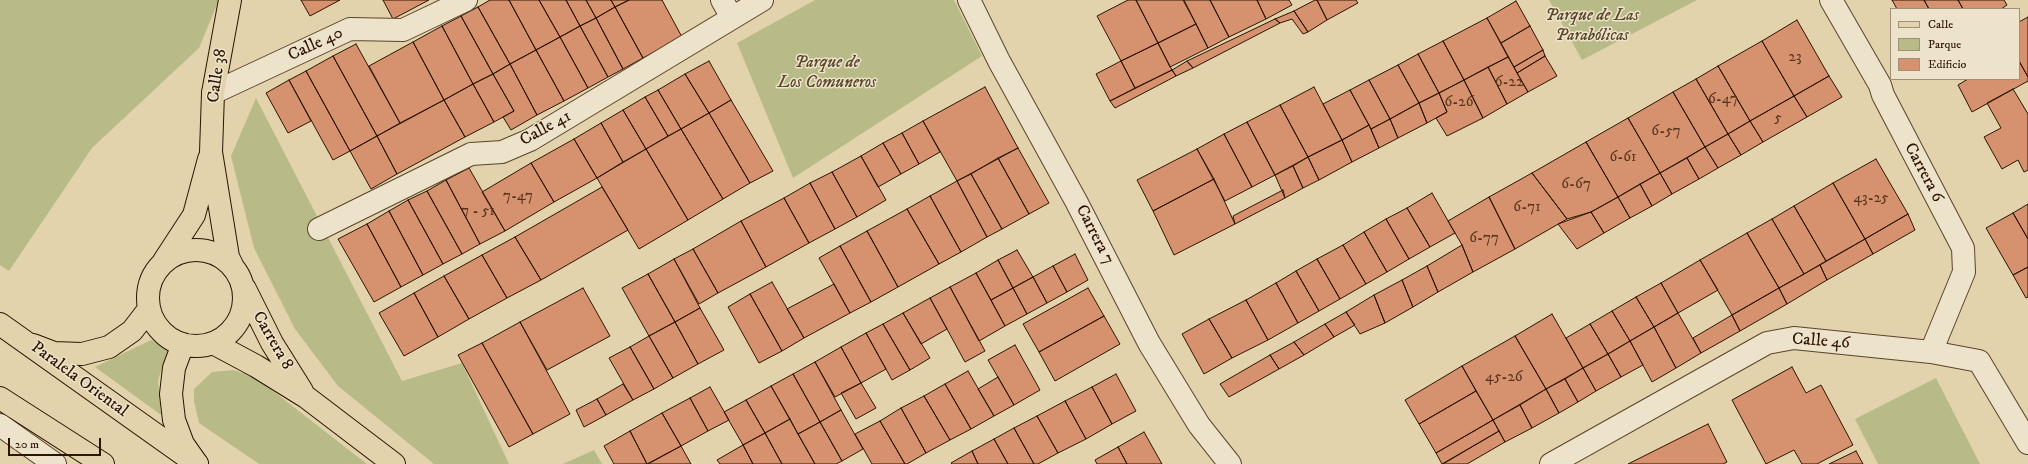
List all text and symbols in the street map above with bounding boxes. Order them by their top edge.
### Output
park label: Parque de Las Parabólicas [1545,6,1639,46]
legend [1890,8,2020,80]
text: Calle [1928,17,1953,32]
street label: Calle 40 [285,23,347,67]
text: Parque [1928,37,1961,52]
street label: Calle 38 [204,48,232,104]
house number: 23 [1789,49,1801,67]
park label: Parque de Los Comuneros [778,53,876,93]
text: Edificio [1928,57,1966,72]
house number: 6-22 [1495,74,1523,92]
house number: 6-47 [1708,91,1738,109]
house number: 6-26 [1444,94,1474,112]
street label: Calle 41 [517,107,575,151]
house number: 5 [1774,110,1782,128]
house number: 6-57 [1651,123,1681,141]
street label: Carrera 6 [1899,140,1947,206]
house number: 6-61 [1609,149,1637,167]
house number: 6-67 [1561,176,1591,194]
house number: 7-47 [503,188,533,206]
house number: 43-25 [1853,190,1889,208]
house number: 6-71 [1513,199,1541,217]
street label: Carrera 7 [1070,202,1118,268]
house number: 7 - 51 [461,203,495,221]
house number: 6-77 [1469,230,1499,248]
street label: Carrera 8 [247,308,297,374]
street label: Calle 46 [1791,330,1851,354]
street label: Paralela Oriental [26,338,132,422]
house number: 45-26 [1485,369,1523,387]
scale bar [10,430,103,456]
text: 20 m [15,437,39,452]

